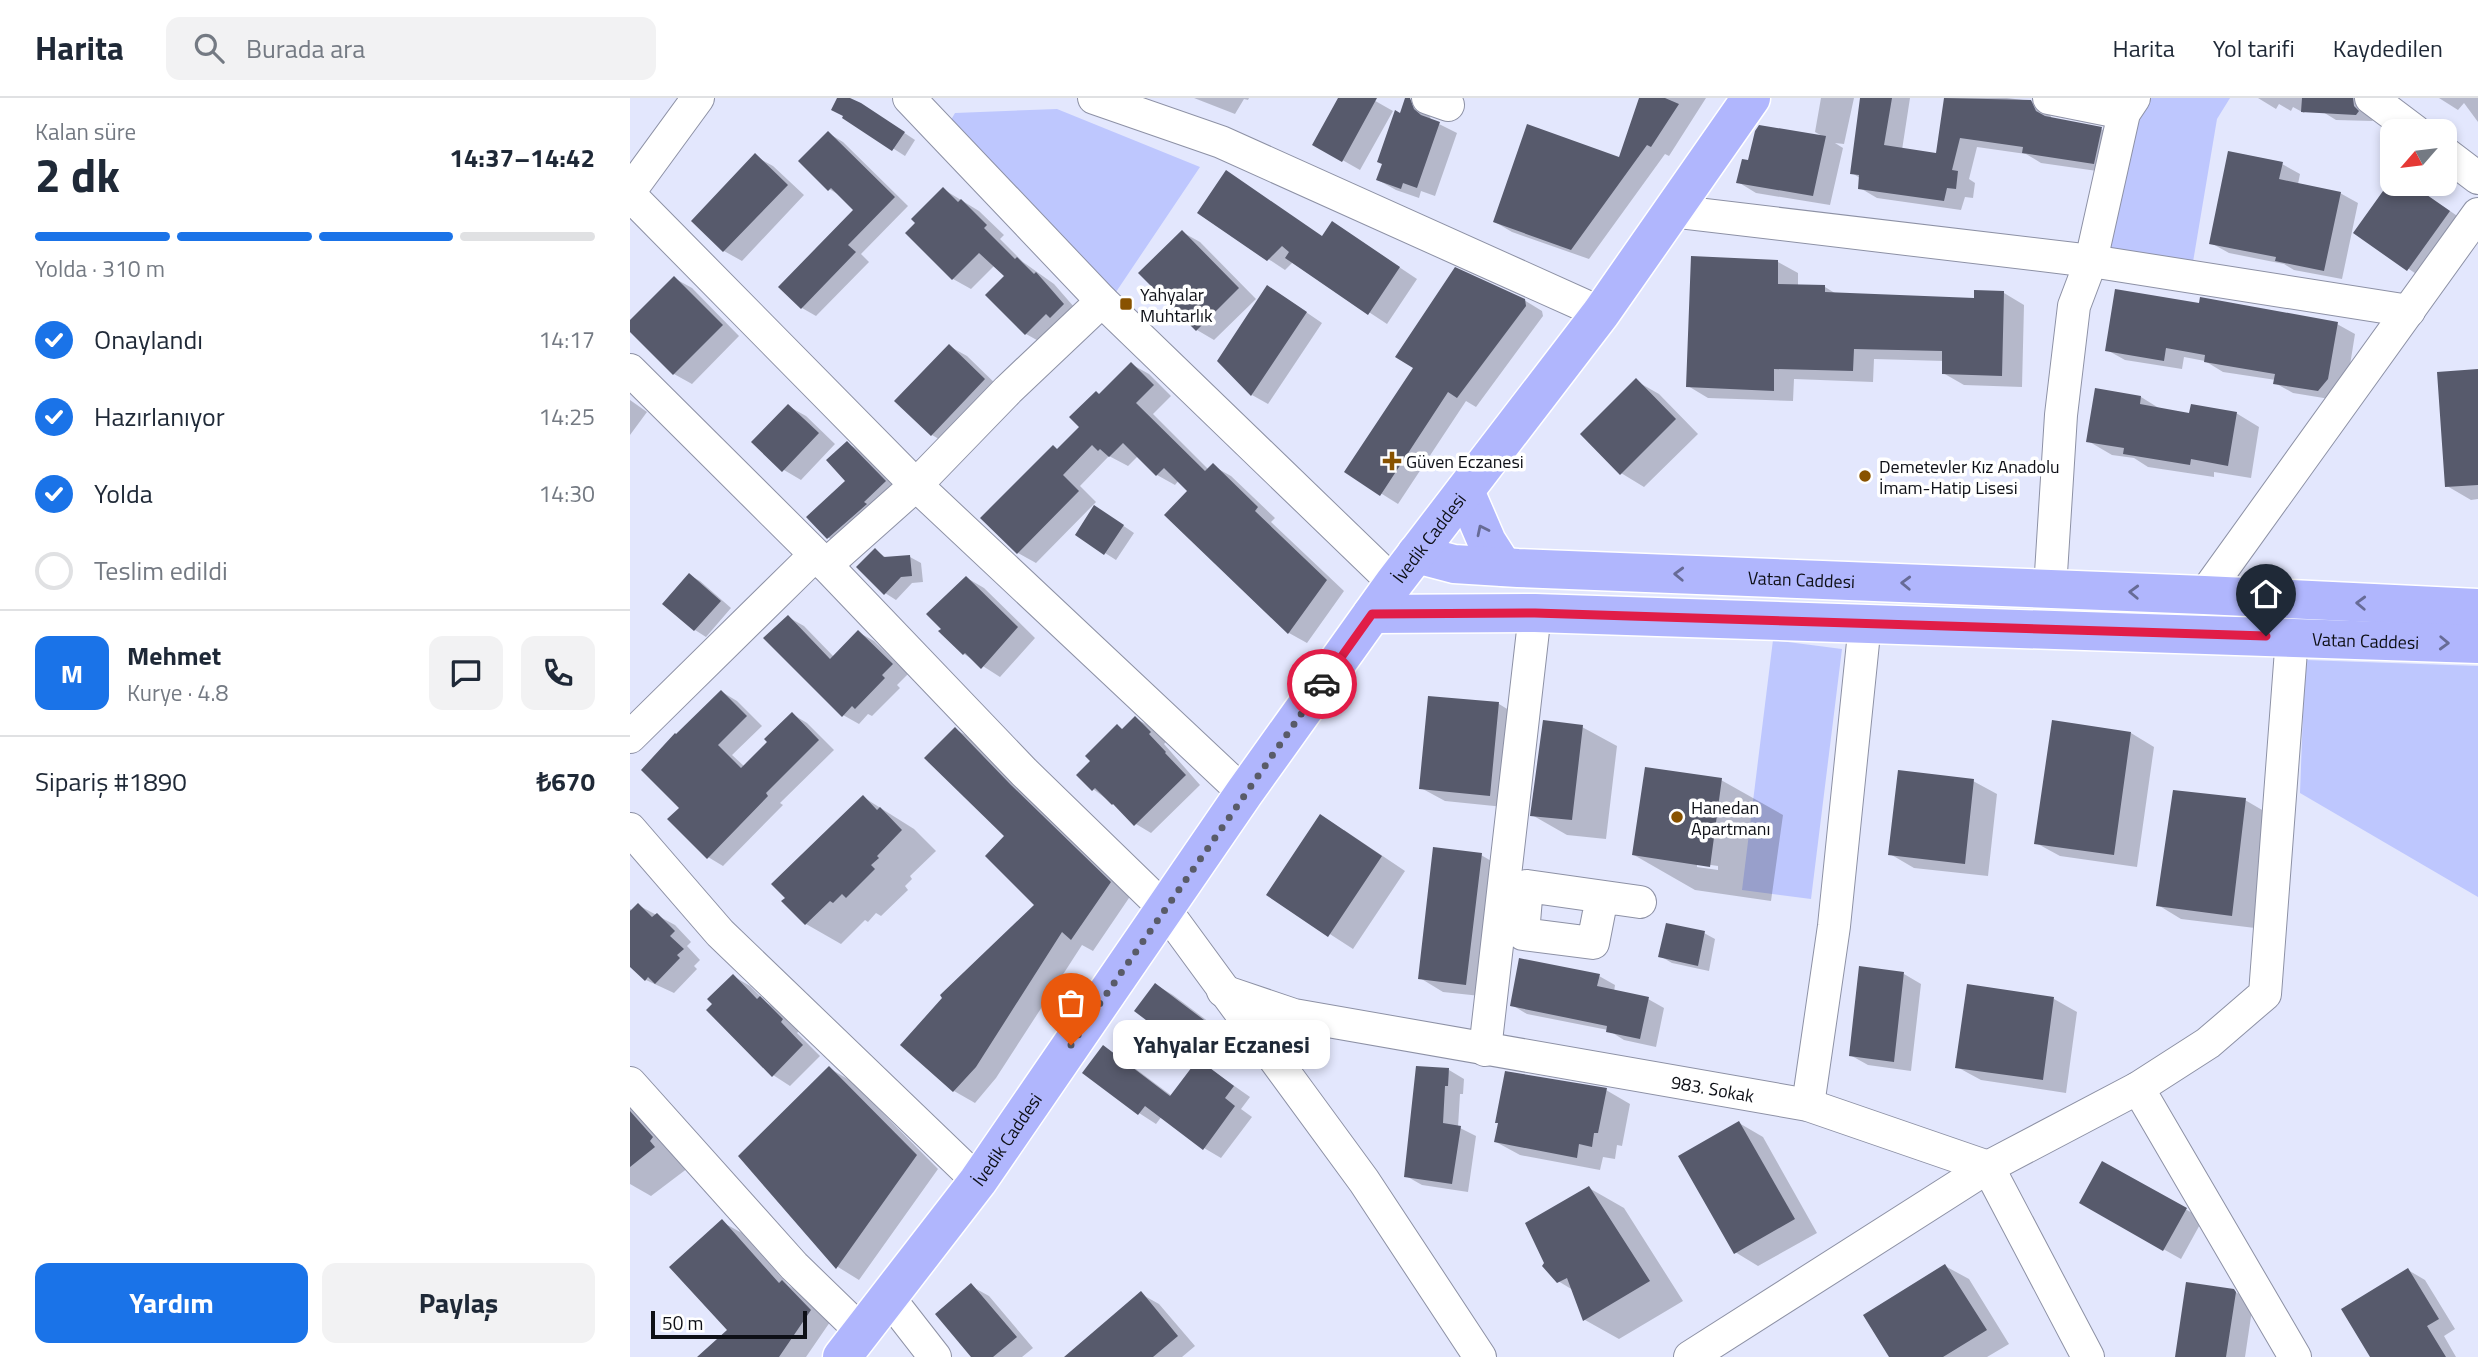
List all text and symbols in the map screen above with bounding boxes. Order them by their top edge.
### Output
search box [166,17,656,80]
text: Harita [35,23,124,73]
icon: search [190,29,228,67]
text: Burada ara [246,29,365,68]
text: Harita [2113,30,2175,66]
text: Yol tarifi [2213,30,2295,66]
text: Kaydedilen [2333,30,2443,66]
text: Kalan süre [35,114,136,149]
north arrow [2380,119,2457,196]
map controls [2380,119,2457,196]
text: 14:37–14:42 [449,138,595,177]
text: 2 dk [35,140,120,210]
text: Yolda · 310 m [35,251,165,286]
place label: Yahyalar Muhtarlık [1140,281,1213,329]
marker: Yahyalar Muhtarlık [1118,296,1134,312]
text: Onaylandı [94,320,203,359]
icon: check [35,321,73,359]
text: 14:17 [538,322,595,357]
text: Hazırlanıyor [94,397,225,436]
icon: check [35,398,73,436]
text: 14:25 [538,399,595,434]
place label: Güven Eczanesi [1406,448,1524,475]
marker: Güven Eczanesi [1384,453,1400,469]
place label: Demetevler Kız Anadolu İmam-Hatip Lisesi [1879,453,2060,501]
marker: Demetevler Kız Anadolu İmam-Hatip Lisesi [1857,468,1873,484]
text: Yolda [94,474,153,513]
icon: check [35,475,73,513]
text: 14:30 [538,476,595,511]
street label: İvedik Caddesi [1385,487,1472,589]
one-way arrow [1476,525,1490,537]
text: Teslim edildi [94,551,228,590]
street label: Vatan Caddesi [1747,564,1856,595]
pin [2236,564,2296,636]
one-way arrow [1673,566,1684,581]
one-way arrow [1901,575,1912,590]
icon: home [2247,575,2285,613]
one-way arrow [2128,584,2139,599]
one-way arrow [2355,596,2366,611]
street label: Vatan Caddesi [2311,625,2420,656]
one-way arrow [2439,635,2450,650]
text: Mehmet [127,636,221,675]
button: chat [429,636,503,710]
button: phone [521,636,595,710]
courier [1287,649,1357,719]
text: M [61,654,83,693]
icon: car [1303,665,1341,703]
text: Kurye · 4.8 [127,675,228,710]
text: Sipariş #1890 [35,762,187,801]
text: ₺670 [536,762,595,801]
place label: Hanedan Apartmanı [1691,794,1770,842]
marker: Hanedan Apartmanı [1669,809,1685,825]
pin [1041,973,1101,1045]
icon: bag [1052,984,1090,1022]
callout: Yahyalar Eczanesi [1113,1020,1330,1070]
text: Yahyalar Eczanesi [1133,1027,1310,1062]
street label: 983. Sokak [1669,1068,1757,1109]
street label: İvedik Caddesi [965,1087,1048,1192]
button: Yardım [35,1263,308,1343]
button: Paylaş [322,1263,595,1343]
scale bar [651,1308,807,1340]
text: 50 m [662,1308,703,1337]

